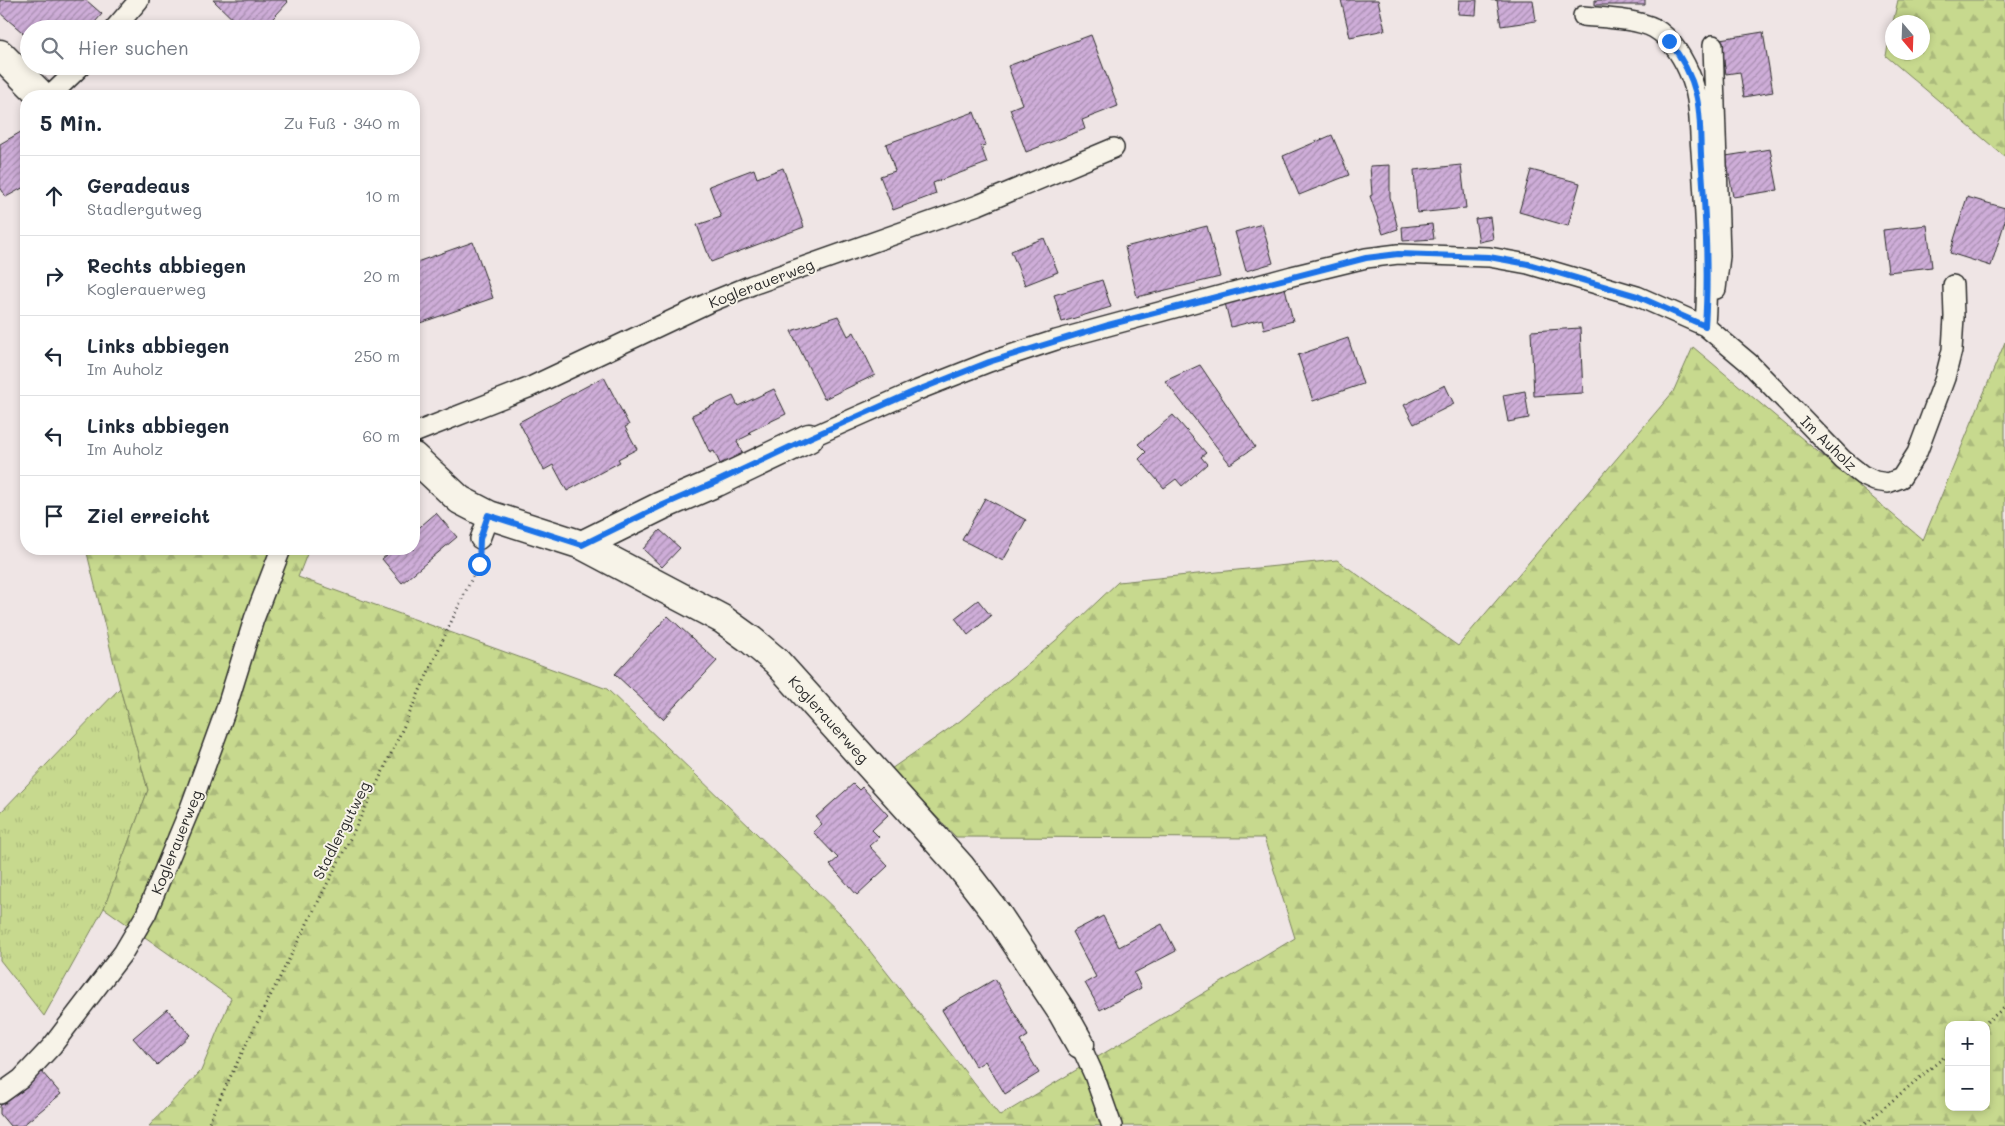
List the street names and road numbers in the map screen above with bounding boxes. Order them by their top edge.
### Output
street label: Koglerauerweg [705,254,817,312]
street label: Im Auholz [1796,411,1862,475]
street label: Koglerauerweg [784,671,874,767]
street label: Stadlergutweg [308,777,374,882]
street label: Koglerauerweg [146,786,206,897]

